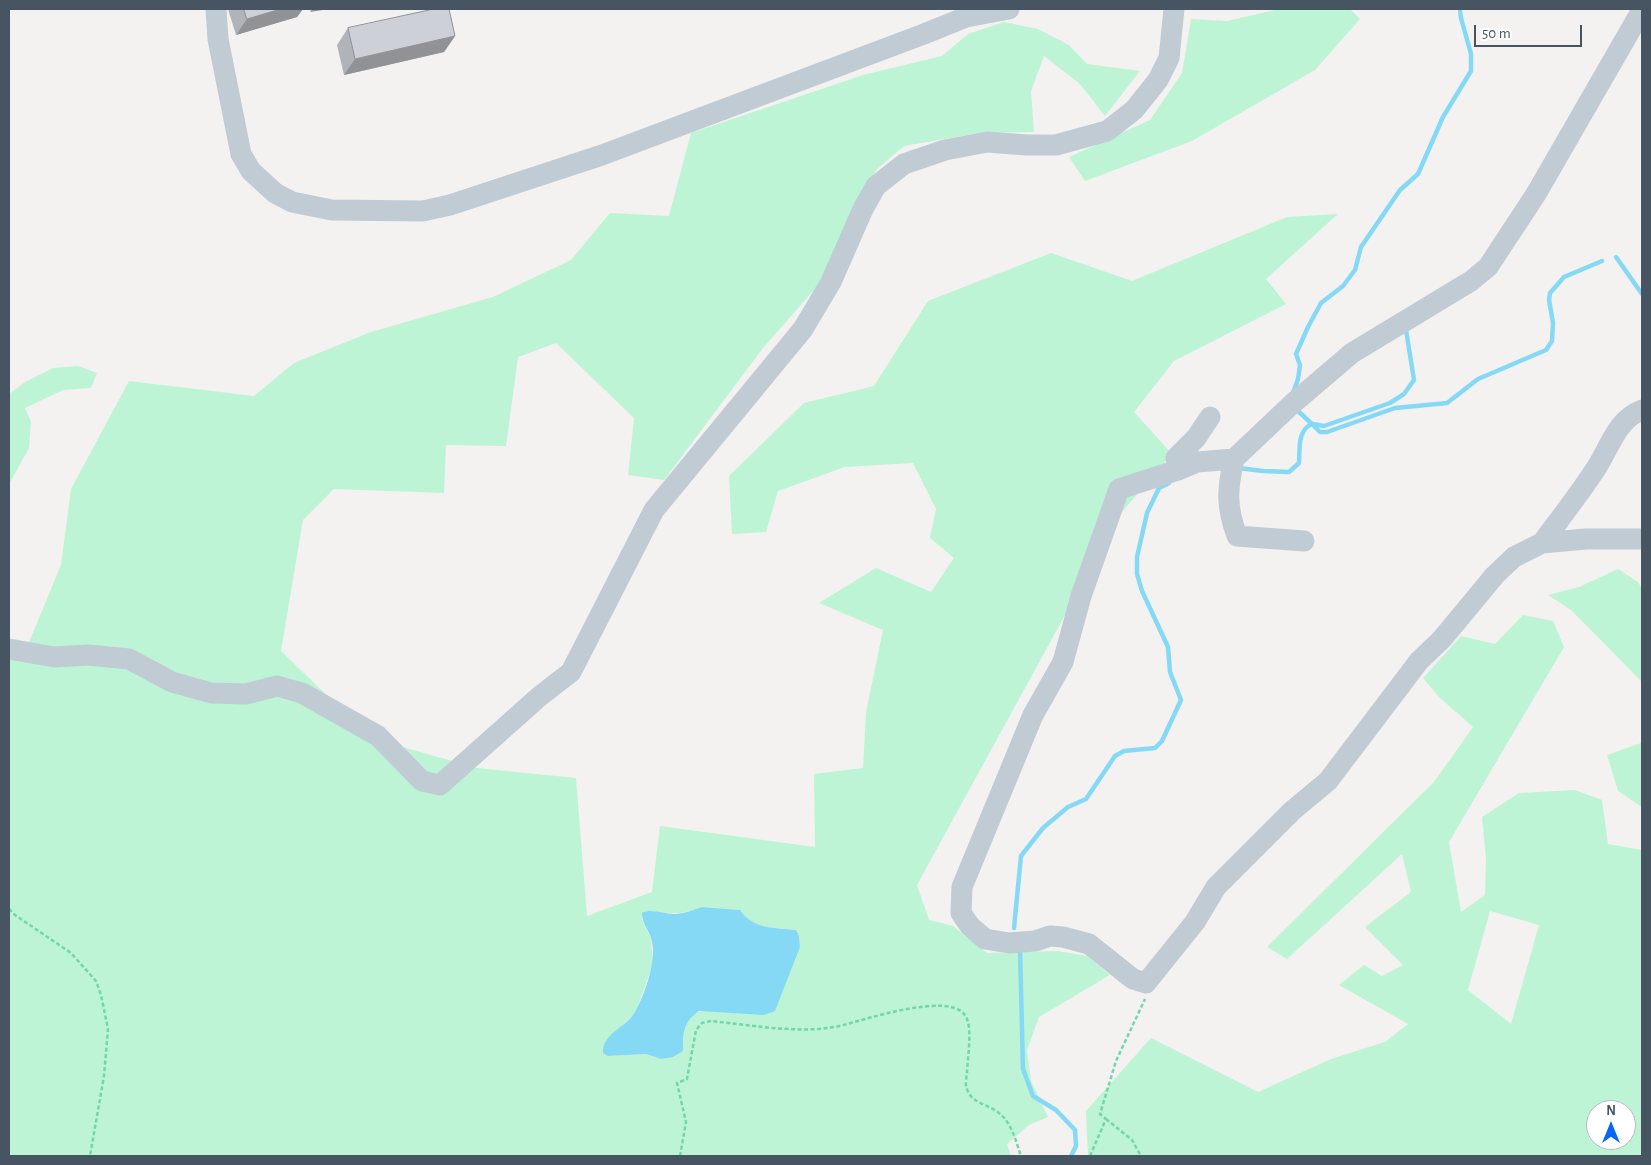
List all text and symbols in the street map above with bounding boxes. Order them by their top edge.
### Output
scale bar [1476,15,1584,47]
text: 50 m [1482,26,1511,41]
north arrow [1586,1100,1636,1150]
text: N [1606,1104,1616,1118]

